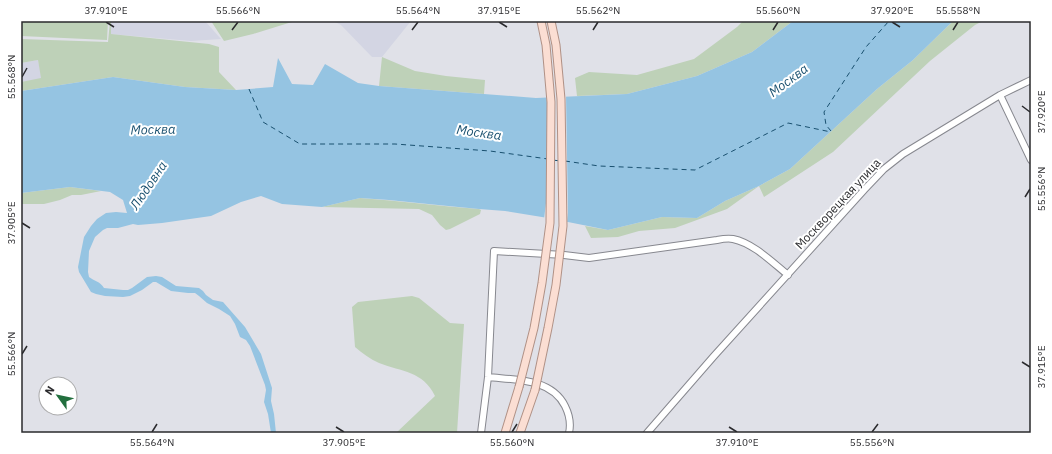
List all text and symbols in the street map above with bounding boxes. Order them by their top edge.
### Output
text: 37.910°E [84,4,128,17]
text: 55.566°N [216,4,260,17]
text: 55.564°N [396,4,440,17]
text: 37.915°E [477,4,521,17]
text: 55.562°N [576,4,620,17]
text: 55.560°N [756,4,800,17]
text: 37.920°E [870,4,914,17]
text: 55.558°N [936,4,980,17]
text: 55.568°N [5,55,18,99]
water label: Москва [765,60,811,101]
text: 37.920°E [1035,90,1048,134]
water label: Москва [130,121,176,138]
water label: Москва [455,121,502,144]
street label: Москворецкая улица [792,155,884,252]
water label: Людовна [126,158,171,214]
text: 55.556°N [1035,167,1048,211]
text: 37.905°E [5,201,18,245]
text: 55.566°N [5,332,18,376]
text: 37.915°E [1035,345,1048,389]
north arrow [38,376,78,416]
text: N [42,383,58,398]
text: 55.564°N [130,436,174,449]
text: 37.905°E [322,436,366,449]
text: 55.560°N [490,436,534,449]
text: 37.910°E [715,436,759,449]
text: 55.556°N [850,436,894,449]

